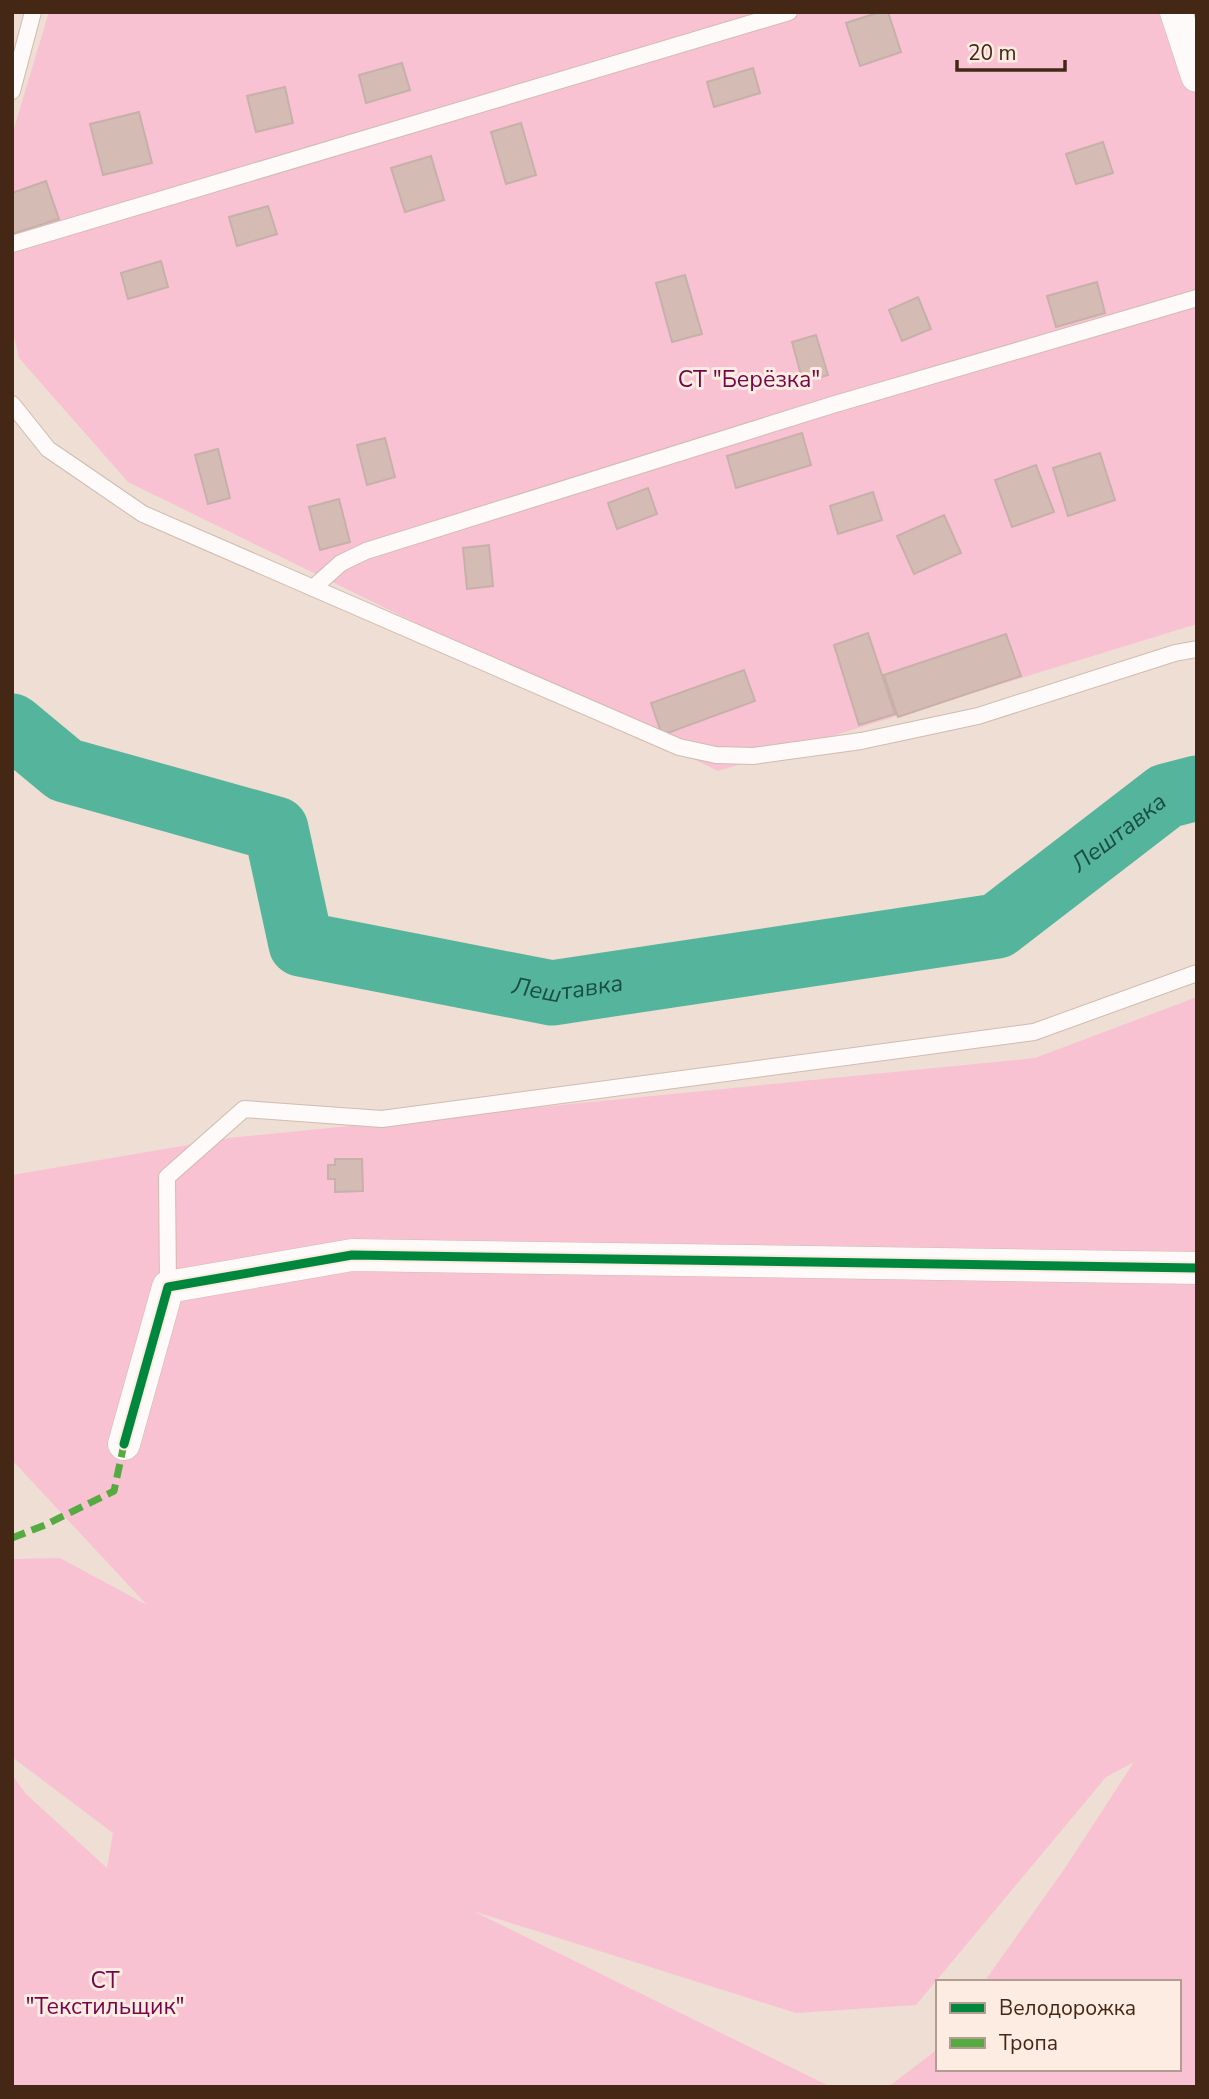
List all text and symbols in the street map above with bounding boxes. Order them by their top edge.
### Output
scale bar [957,28,1066,72]
text: 20 m [968,39,1017,67]
park label: СТ "Берёзка" [678,364,820,395]
water label: Лештавка [1064,785,1173,880]
water label: Лештавка [508,966,625,1011]
park label: СТ "Текстильщик" [25,1965,185,2022]
legend [936,1980,1181,2071]
text: Велодорожка [999,1994,1136,2022]
text: Тропа [999,2029,1058,2057]

